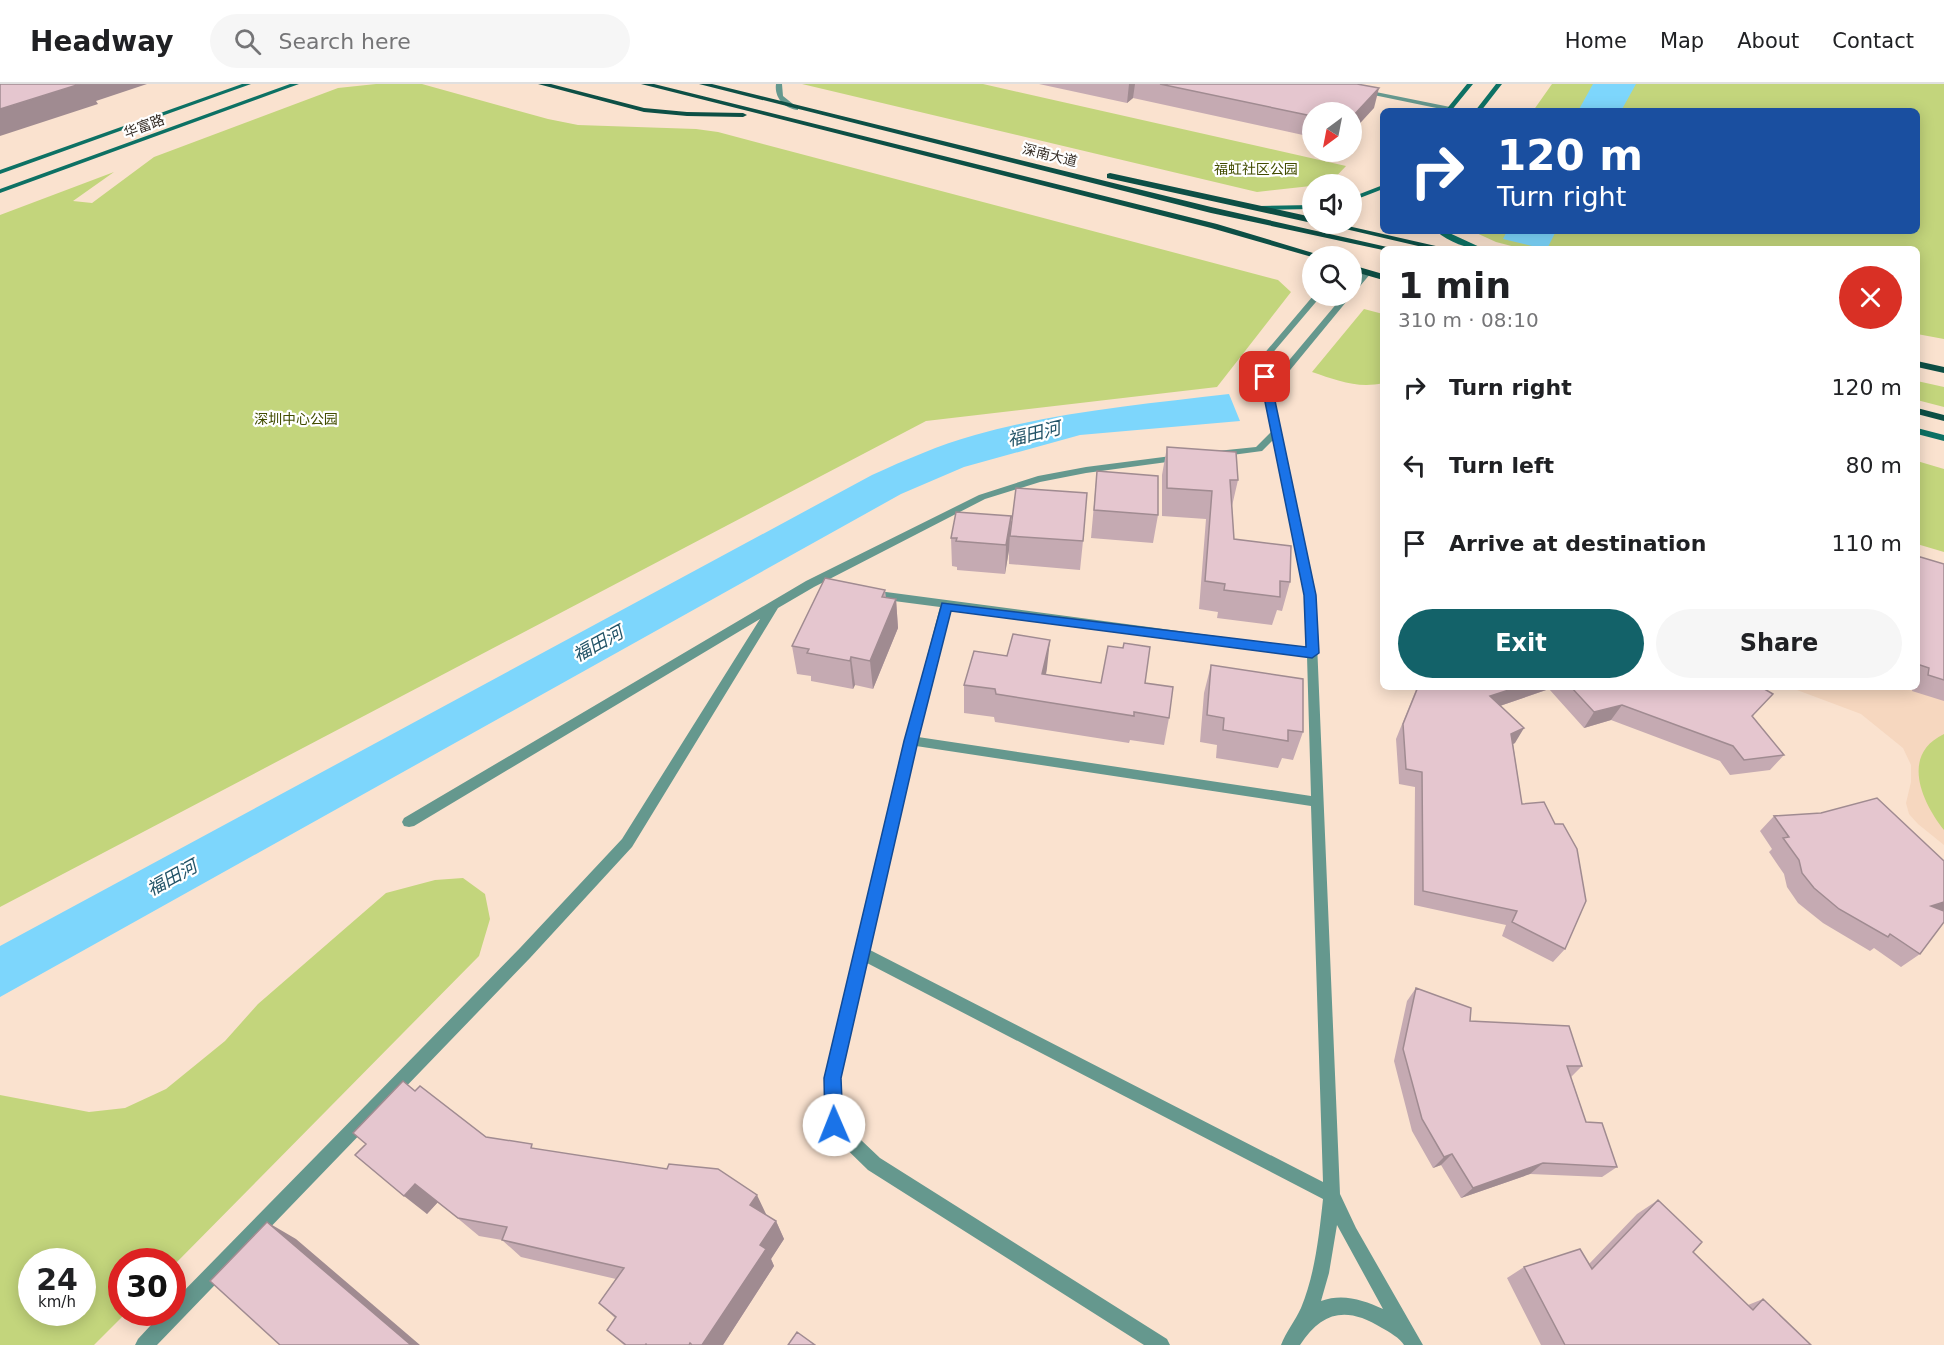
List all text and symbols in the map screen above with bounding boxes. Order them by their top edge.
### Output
search box [210,14,630,68]
text: Headway [30,25,174,58]
icon: search [231,25,264,58]
text: Search here [279,29,411,54]
text: Home [1565,29,1627,53]
text: Map [1660,29,1704,53]
text: About [1737,29,1799,53]
text: Contact [1832,29,1914,53]
north arrow [1302,102,1362,162]
map controls [1302,102,1362,306]
street label: 华富路 [122,111,166,141]
text: 120 m [1497,131,1643,180]
icon: right [1398,132,1476,210]
street label: 深南大道 [1021,140,1079,170]
park label: 福虹社区公园 [1214,161,1298,177]
button: sound [1302,174,1362,234]
text: Turn right [1497,181,1626,212]
button: search [1302,246,1362,306]
text: 1 min [1398,265,1511,306]
button: close [1839,266,1902,329]
text: 310 m · 08:10 [1398,308,1539,332]
pin [1239,351,1290,402]
icon: arrive [1248,360,1281,393]
icon: right [1398,371,1431,404]
text: Turn right [1449,375,1572,400]
text: 120 m [1832,375,1902,400]
park label: 深圳中心公园 [254,411,338,427]
water label: 福田河 [1005,416,1066,450]
icon: left [1398,449,1431,482]
text: Turn left [1449,453,1554,478]
text: 80 m [1846,453,1902,478]
icon: arrive [1398,527,1431,560]
text: Arrive at destination [1449,531,1706,556]
text: 110 m [1832,531,1902,556]
button: Exit [1398,609,1644,678]
button: Share [1656,609,1902,678]
water label: 福田河 [569,620,629,666]
water label: 福田河 [143,854,203,900]
position arrow [802,1093,866,1157]
speed limit sign: 30 [108,1248,186,1326]
text: 24 [36,1262,78,1297]
text: km/h [38,1293,76,1311]

